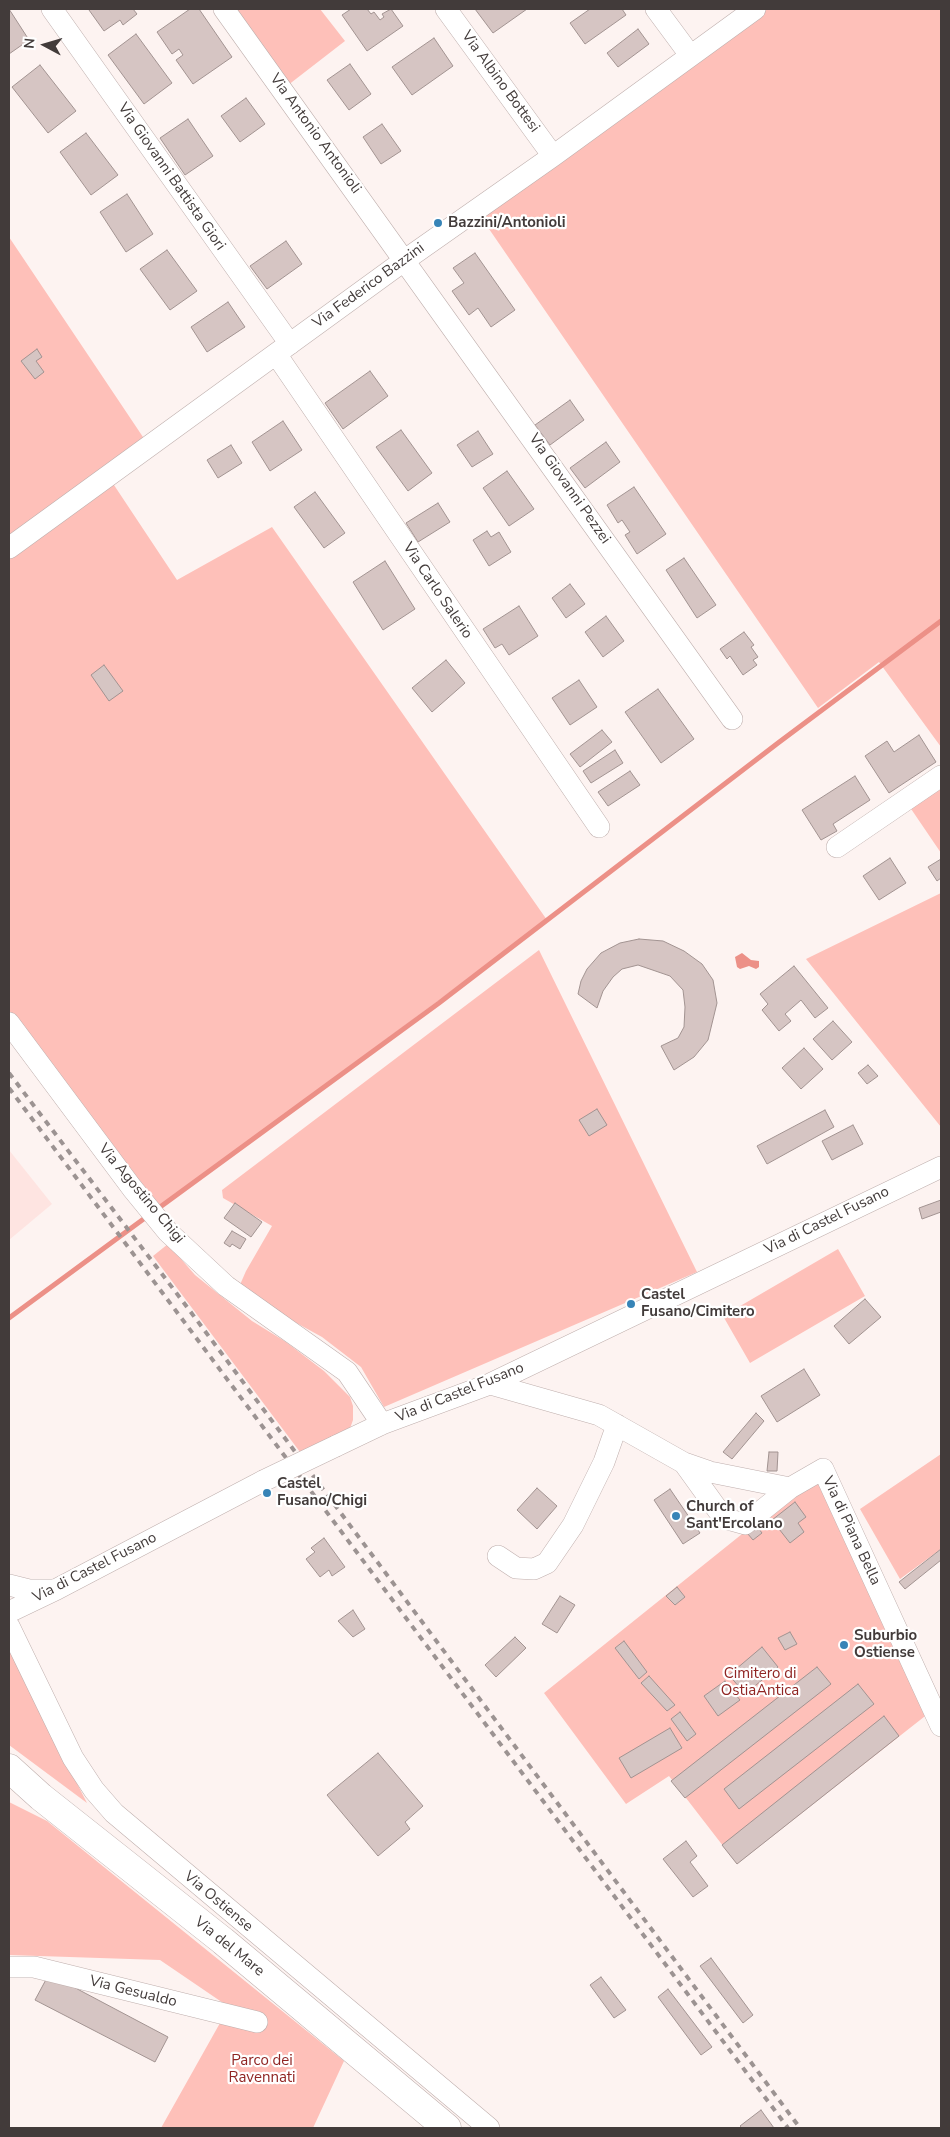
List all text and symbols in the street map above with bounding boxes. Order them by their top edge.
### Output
north arrow [20,20,70,70]
street label: Via Albino Bottesi [457,28,543,136]
text: N [20,37,40,50]
street label: Via Antonio Antonioli [265,70,365,198]
street label: Via Giovanni Battista Giori [113,100,229,254]
place label: Bazzini/Antonioli [448,214,566,232]
marker: Bazzini/Antonioli [432,217,444,229]
street label: Via Federico Bazzini [310,239,428,333]
street label: Via Giovanni Pezzei [524,430,614,548]
street label: Via Carlo Salerio [398,540,476,642]
street label: Via Agostino Chigi [94,1141,188,1247]
street label: Via di Castel Fusano [762,1183,892,1259]
place label: Castel Fusano/Cimitero [641,1286,755,1321]
marker: Castel Fusano/Cimitero [625,1298,637,1310]
street label: Via di Castel Fusano [393,1359,527,1427]
street label: Via di Piana Bella [818,1474,884,1588]
place label: Castel Fusano/Chigi [277,1475,367,1510]
marker: Castel Fusano/Chigi [261,1487,273,1499]
place label: Church of Sant'Ercolano [686,1498,783,1533]
marker: Church of Sant'Ercolano [670,1510,682,1522]
street label: Via di Castel Fusano [30,1529,160,1607]
place label: Suburbio Ostiense [854,1627,917,1662]
marker: Suburbio Ostiense [838,1639,850,1651]
park label: Cimitero di OstiaAntica [721,1665,799,1700]
street label: Via Ostiense [180,1868,256,1936]
street label: Via del Mare [190,1913,268,1981]
street label: Via Gesualdo [87,1972,179,2012]
park label: Parco dei Ravennati [228,2052,296,2087]

